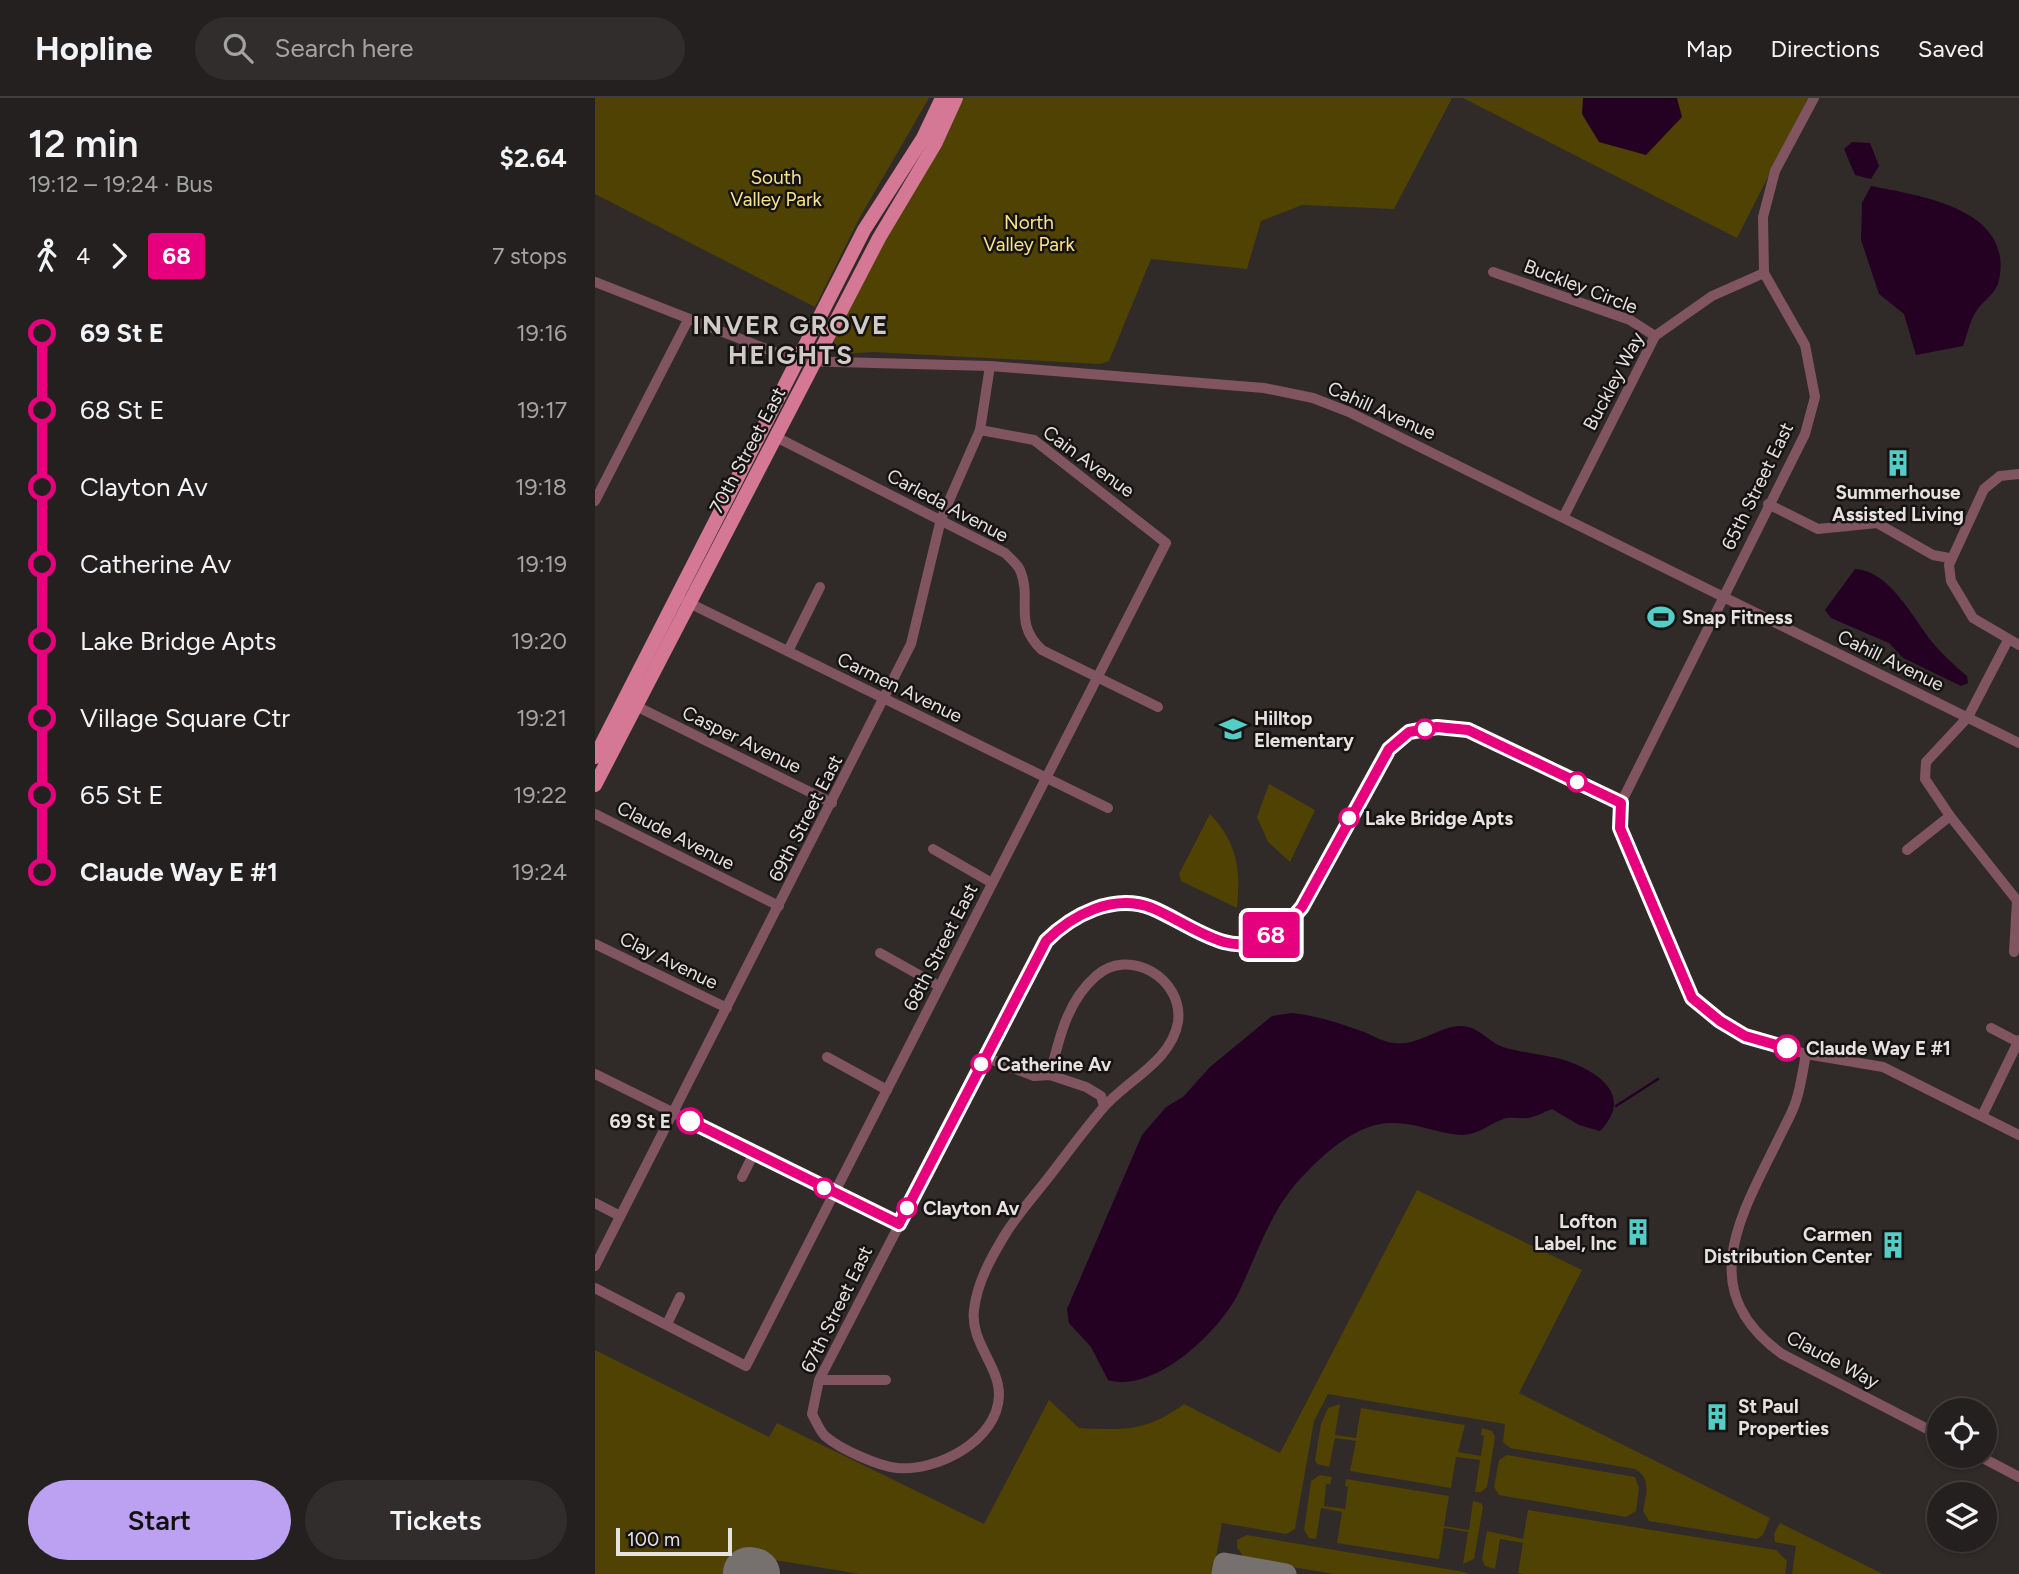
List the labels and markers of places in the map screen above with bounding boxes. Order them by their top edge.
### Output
building icon: Summerhouse Assisted Living [1883,448,1913,478]
place label: Summerhouse Assisted Living [1832,481,1964,526]
sports icon: Snap Fitness [1646,602,1676,632]
place label: Snap Fitness [1682,606,1793,629]
place label: Hilltop Elementary [1254,707,1354,752]
school or university icon: Hilltop Elementary [1218,714,1248,744]
unlabelled marker [1415,719,1435,739]
unlabelled marker [1567,772,1587,792]
place label: Lake Bridge Apts [1365,807,1513,830]
marker: Lake Bridge Apts [1339,808,1359,828]
marker: Claude Way E #1 [1774,1035,1800,1061]
place label: Claude Way E #1 [1806,1037,1951,1060]
place label: Catherine Av [997,1053,1112,1076]
marker: Catherine Av [971,1054,991,1074]
marker: 69 St E [677,1108,703,1134]
place label: 69 St E [610,1110,671,1133]
unlabelled marker [814,1178,834,1198]
place label: Clayton Av [923,1197,1020,1220]
marker: Clayton Av [897,1198,917,1218]
place label: Lofton Label, Inc [1534,1210,1617,1255]
building icon: Lofton Label, Inc [1623,1217,1653,1247]
place label: Carmen Distribution Center [1704,1223,1872,1268]
building icon: Carmen Distribution Center [1878,1230,1908,1260]
place label: St Paul Properties [1738,1395,1829,1440]
building icon: St Paul Properties [1702,1402,1732,1432]

